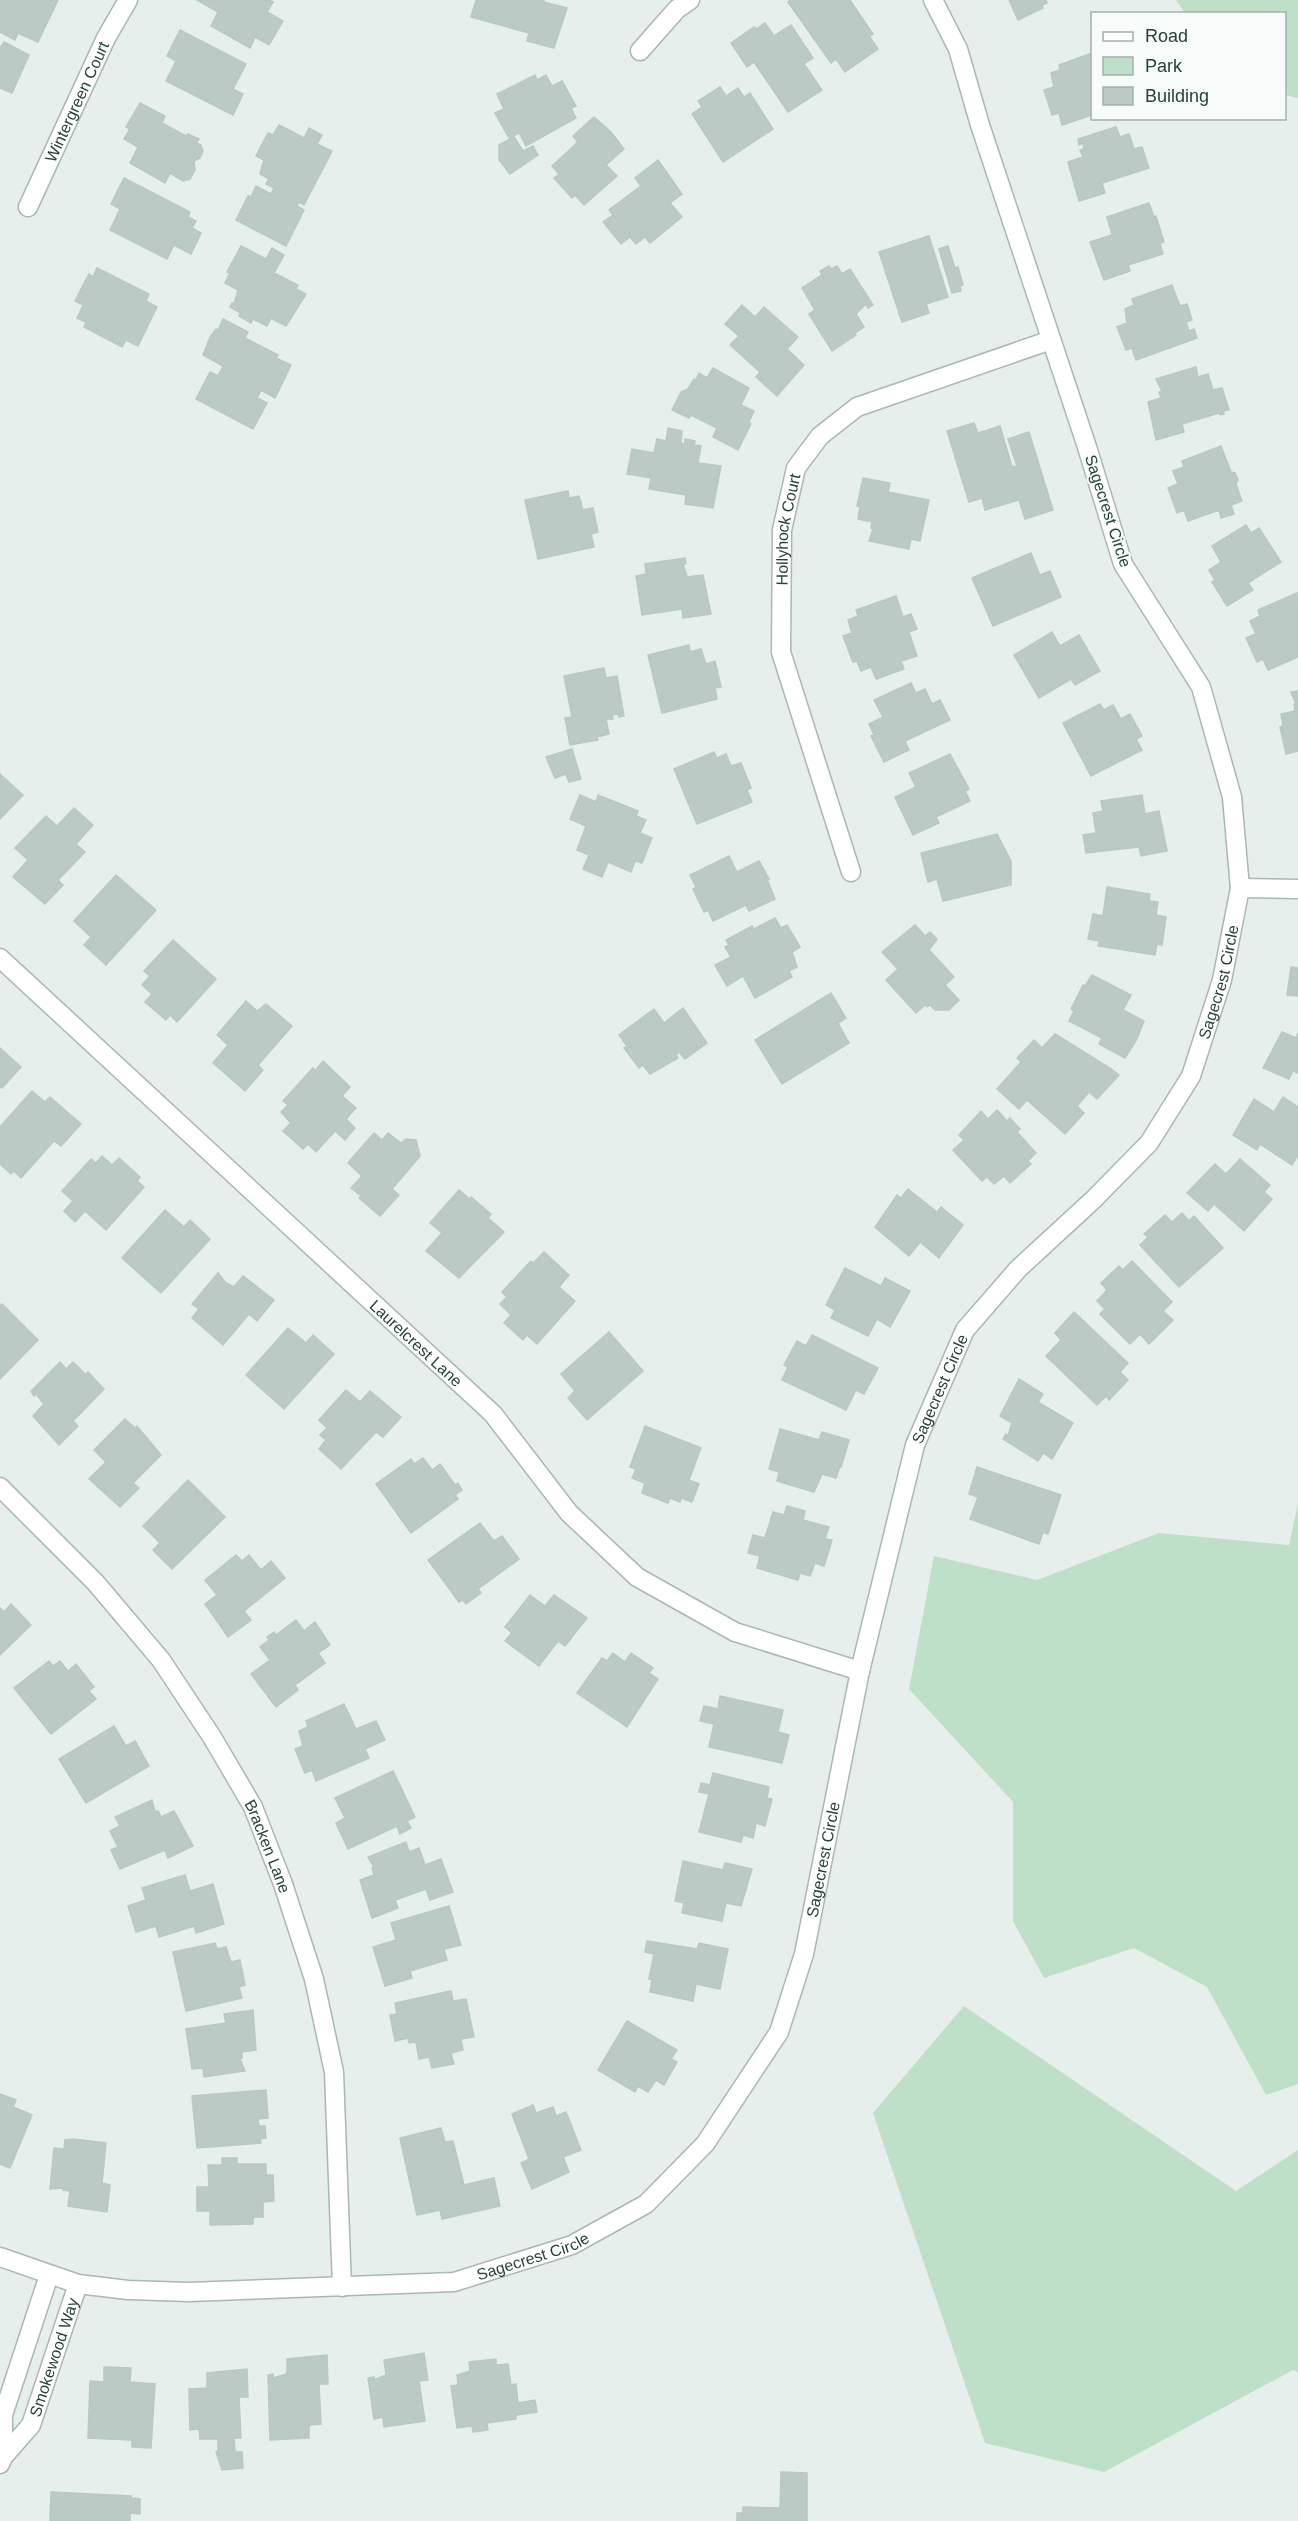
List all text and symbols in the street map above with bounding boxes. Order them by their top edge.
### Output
legend [1091,12,1286,120]
text: Road [1145,26,1188,46]
street label: Wintergreen Court [41,38,112,165]
text: Park [1145,56,1183,76]
text: Building [1145,86,1209,106]
street label: Sagecrest Circle [1082,453,1134,570]
street label: Hollyhock Court [773,471,803,585]
street label: Sagecrest Circle [1195,923,1241,1041]
street label: Laurelcrest Lane [367,1296,466,1390]
street label: Sagecrest Circle [908,1332,971,1446]
street label: Bracken Lane [242,1796,294,1895]
street label: Sagecrest Circle [803,1800,842,1919]
street label: Sagecrest Circle [475,2229,592,2283]
street label: Smokewood Way [26,2296,81,2419]

